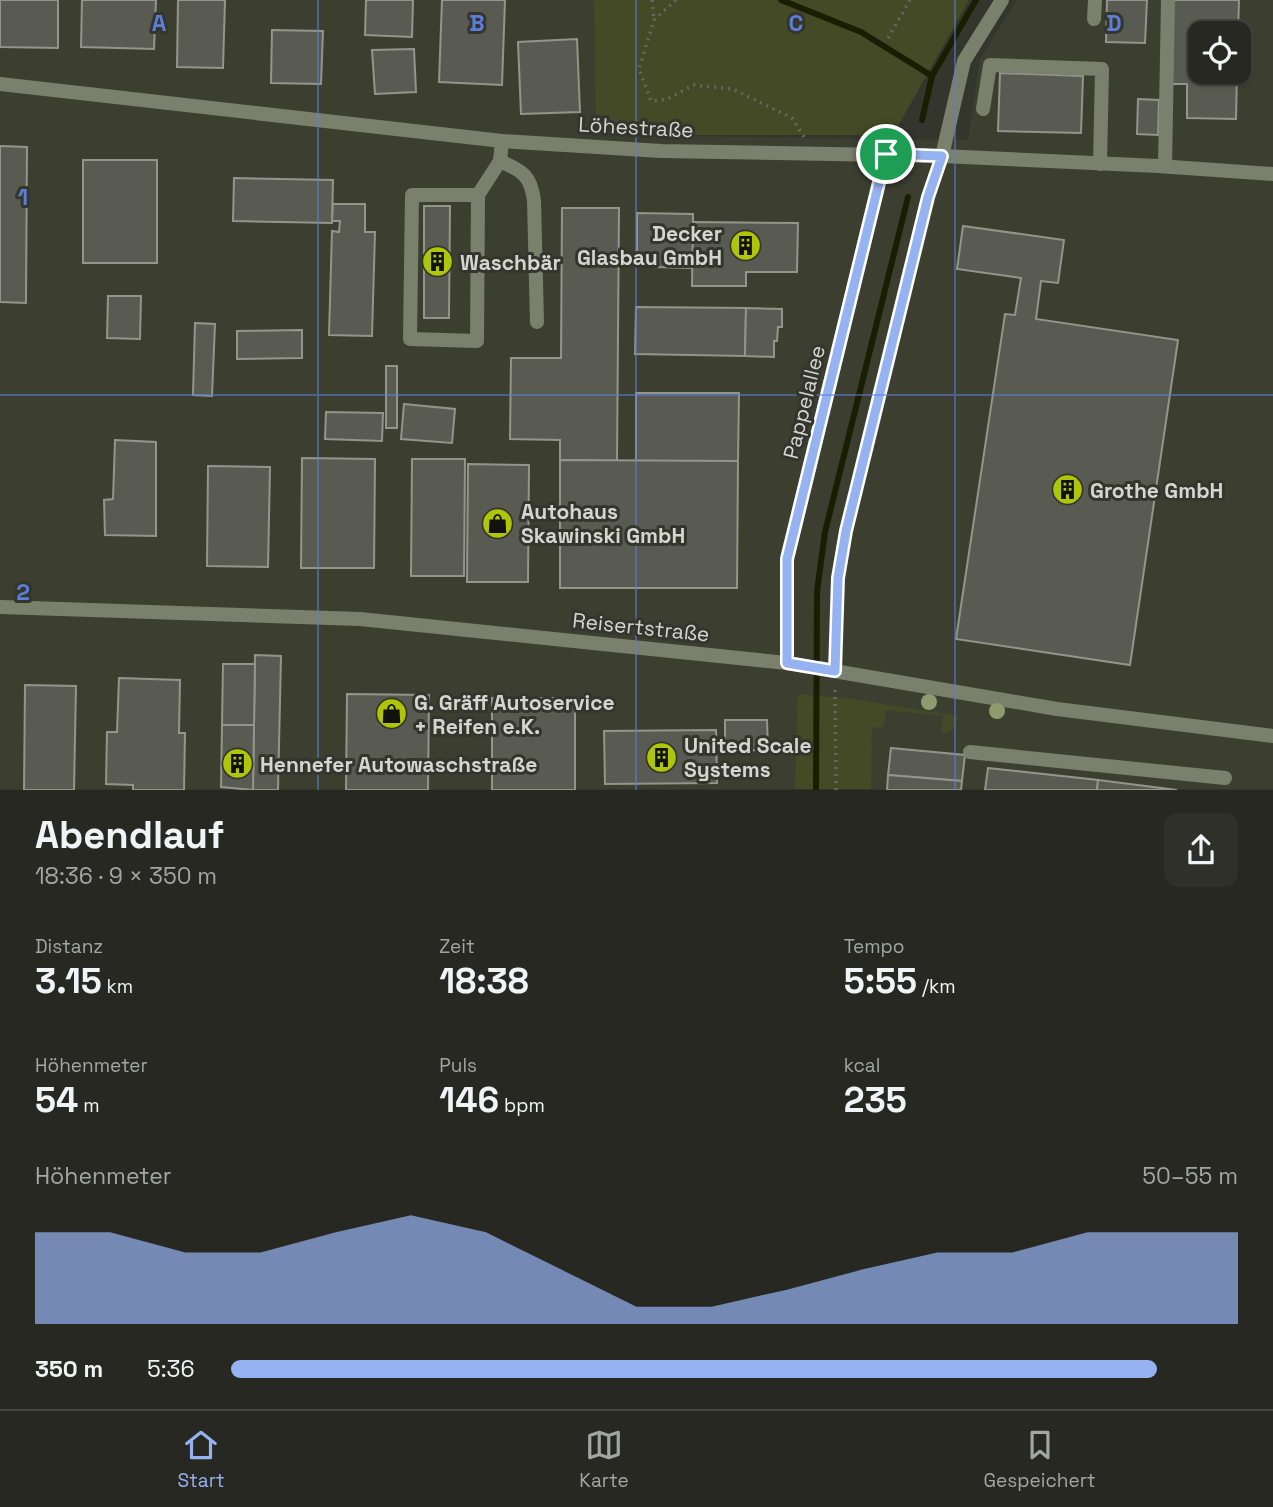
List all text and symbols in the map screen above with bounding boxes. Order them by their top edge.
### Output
text: A [152,8,167,38]
text: B [469,8,485,38]
text: C [789,8,803,38]
text: D [1106,8,1122,38]
map controls [1188,21,1251,84]
button: locate [1188,21,1251,84]
street label: Löhestraße [578,110,694,144]
pin [856,124,916,184]
icon: arrive [867,135,905,173]
text: 1 [18,182,28,212]
place label: Decker Glasbau GmbH [577,220,722,271]
building icon: Decker Glasbau GmbH [728,228,762,262]
building icon: Waschbär [420,245,454,279]
place label: Waschbär [460,249,561,276]
street label: Pappelallee [777,342,831,462]
building icon: Grothe GmbH [1050,473,1084,507]
place label: Grothe GmbH [1090,477,1223,504]
place label: Autohaus Skawinski GmbH [521,498,685,549]
shop icon: Autohaus Skawinski GmbH [481,506,515,540]
text: 2 [16,577,30,607]
street label: Reisertstraße [571,606,711,648]
place label: G. Gräff Autoservice + Reifen e.K. [414,689,615,740]
shop icon: G. Gräff Autoservice + Reifen e.K. [374,697,408,731]
place label: United Scale Systems [684,732,812,783]
building icon: United Scale Systems [644,740,678,774]
building icon: Hennefer Autowaschstraße [220,747,254,781]
place label: Hennefer Autowaschstraße [260,751,537,778]
text: Abendlauf [35,811,224,859]
button: share [1164,813,1238,887]
text: 18:36 · 9 × 350 m [35,861,217,891]
text: Distanz [35,934,103,959]
text: Zeit [439,934,475,959]
text: Tempo [844,934,905,959]
text: 3.15 [35,959,102,1003]
text: 18:38 [439,959,529,1003]
text: 5:55 [844,959,917,1003]
text: km [102,974,133,999]
text: /km [917,974,956,999]
text: Höhenmeter [35,1053,148,1078]
text: Puls [439,1053,477,1078]
text: kcal [844,1053,880,1078]
text: 54 [35,1078,78,1122]
text: 146 [439,1078,499,1122]
text: 235 [844,1078,907,1122]
text: m [78,1093,100,1118]
text: bpm [499,1093,545,1118]
text: Höhenmeter [35,1161,172,1191]
text: 50–55 m [1142,1161,1238,1191]
text: 350 m [35,1354,103,1384]
text: 5:36 [147,1354,195,1384]
tab: Start [177,1426,225,1493]
tab: Karte [579,1426,629,1493]
tab: Gespeichert [983,1426,1096,1493]

